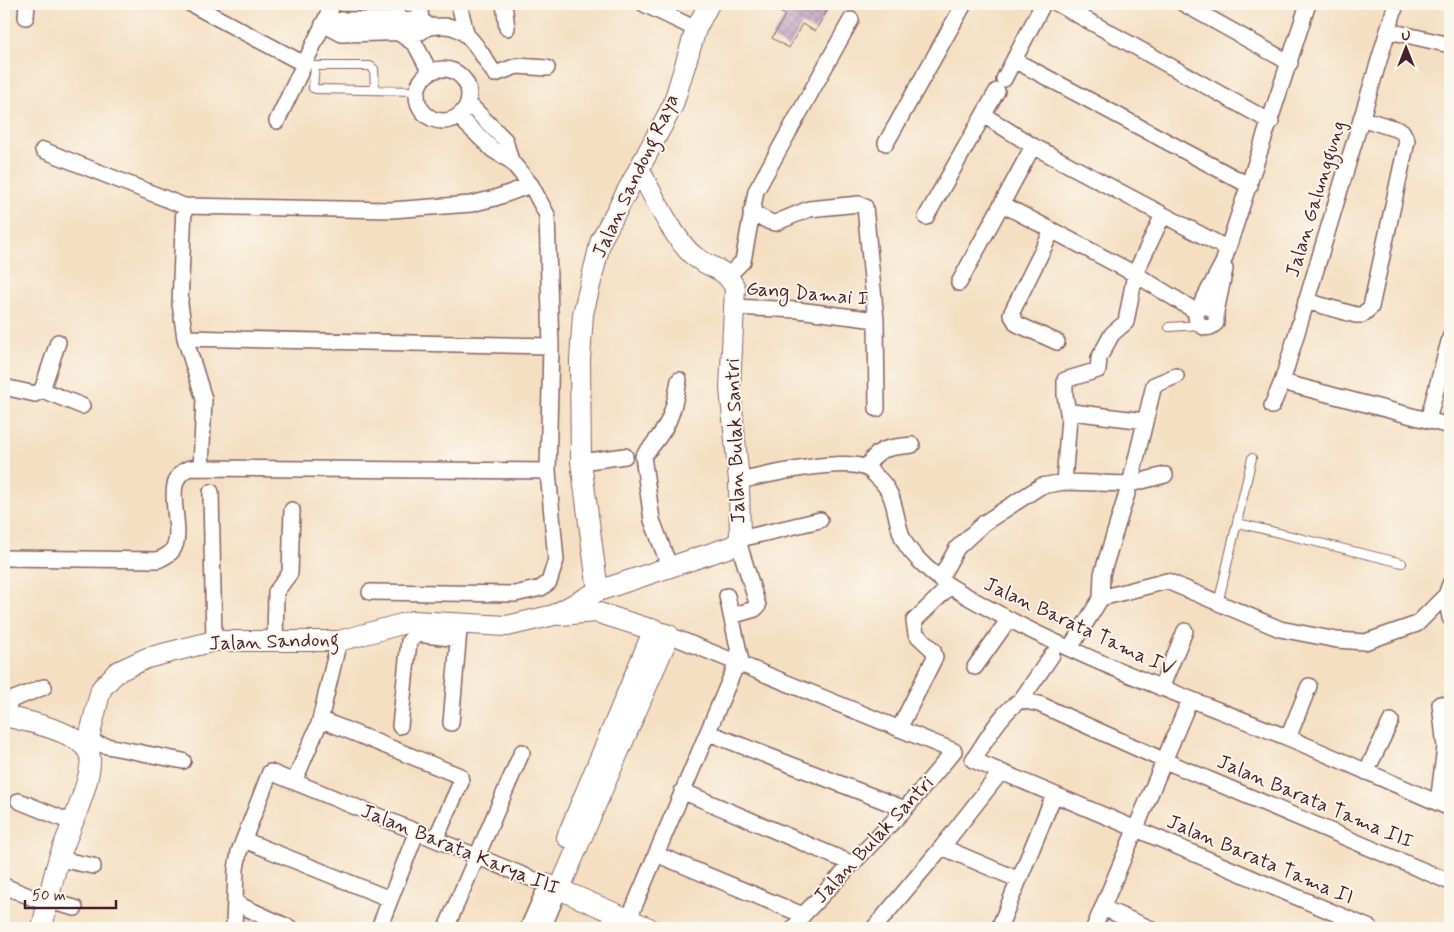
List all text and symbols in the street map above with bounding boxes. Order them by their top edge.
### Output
north arrow [1382,22,1432,72]
text: U [1401,27,1411,45]
street label: Jalan Sandong Raya [586,90,688,263]
street label: Jalan Galunggung [1279,117,1355,281]
street label: Gang Damai I [745,275,869,314]
street label: Jalan Bulak Santri [720,358,752,524]
street label: Jalan Barata Tama IV [979,571,1179,683]
street label: Jalan Sandong [208,626,340,660]
street label: Jalan Barata Tama III [1213,748,1417,856]
street label: Jalan Bulak Santri [808,770,940,910]
street label: Jalan Barata Karya III [357,798,563,902]
street label: Jalan Barata Tama II [1163,808,1357,912]
scale bar [25,877,116,909]
text: 50 m [32,886,66,906]

